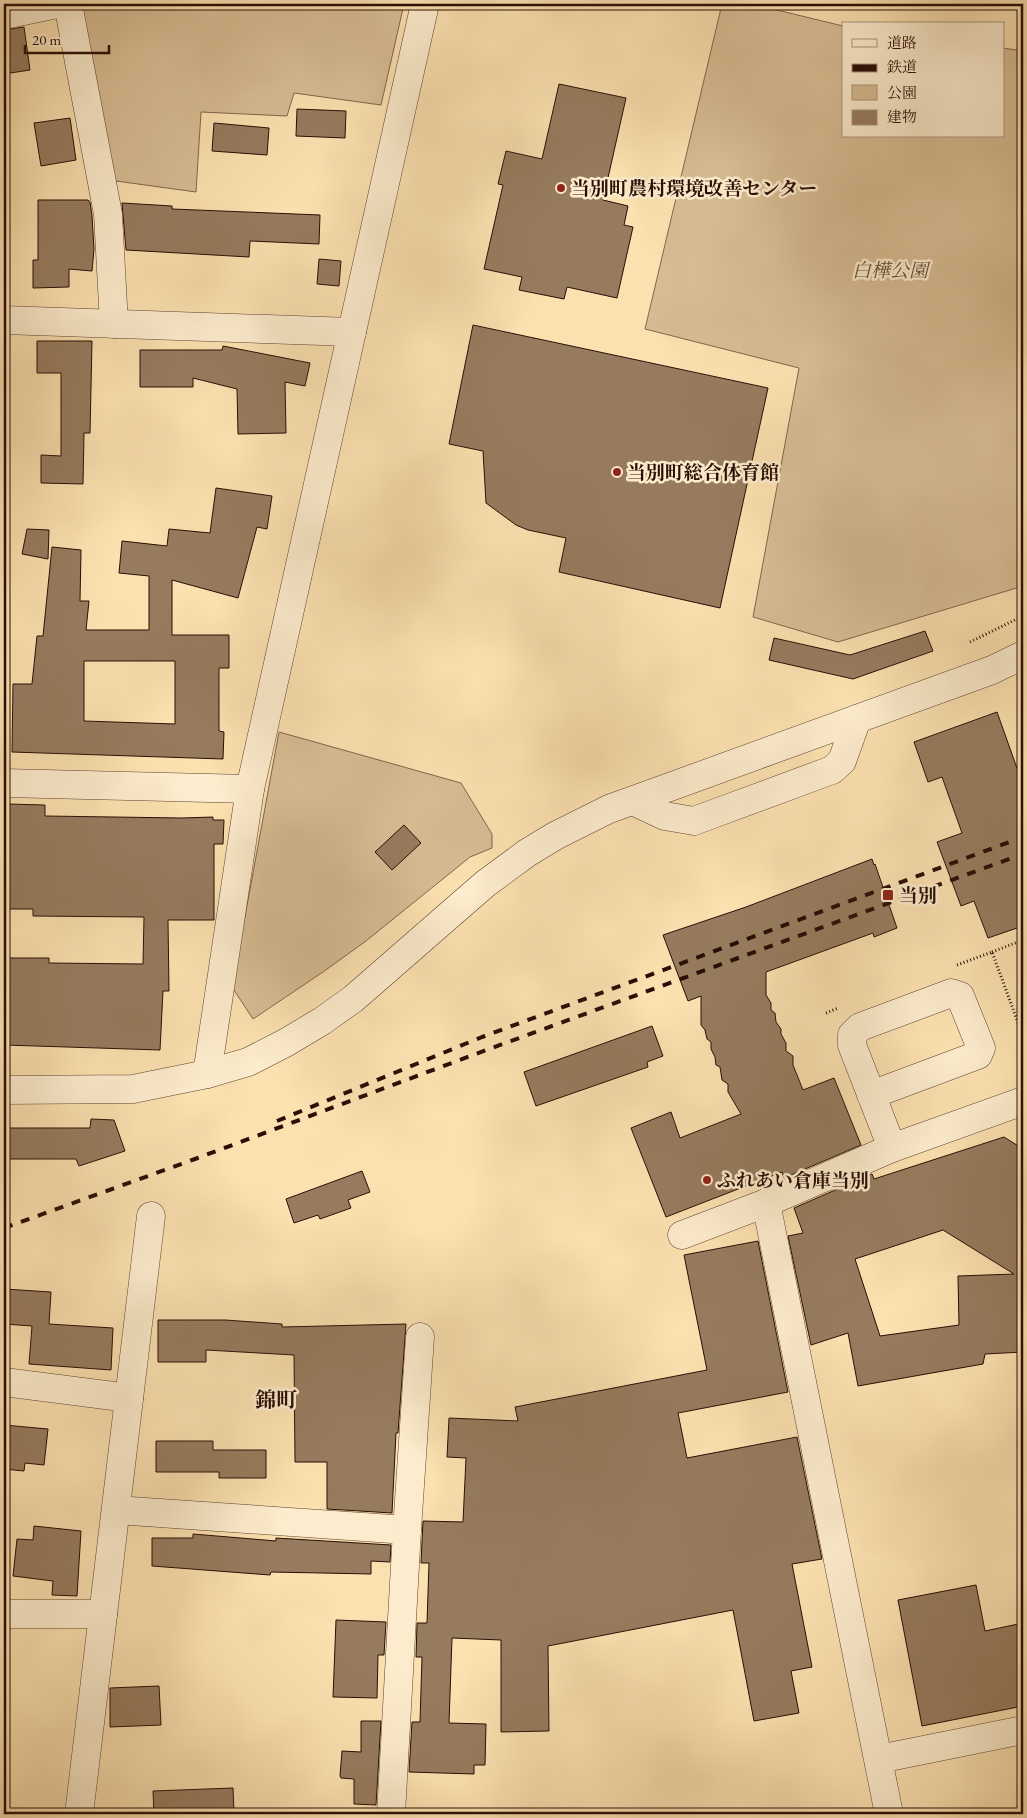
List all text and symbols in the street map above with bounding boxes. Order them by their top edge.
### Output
scale bar [25,22,109,54]
legend [842,22,1004,138]
text: 20 m [32,30,61,49]
text: 道路 [887,33,917,52]
text: 鉄道 [887,57,917,76]
text: 公園 [887,83,917,102]
text: 建物 [887,107,917,126]
place label: 当別町農村環境改善センター [571,176,817,201]
marker: 当別町農村環境改善センター [555,182,567,194]
park label: 白樺公園 [852,258,931,283]
place label: 当別町総合体育館 [627,460,779,485]
marker: 当別町総合体育館 [611,466,623,478]
place label: 当別 [899,883,937,908]
marker: 当別 [881,888,895,902]
place label: ふれあい倉庫当別 [717,1168,869,1193]
marker: ふれあい倉庫当別 [701,1174,713,1186]
district label: 錦町 [255,1386,297,1413]

